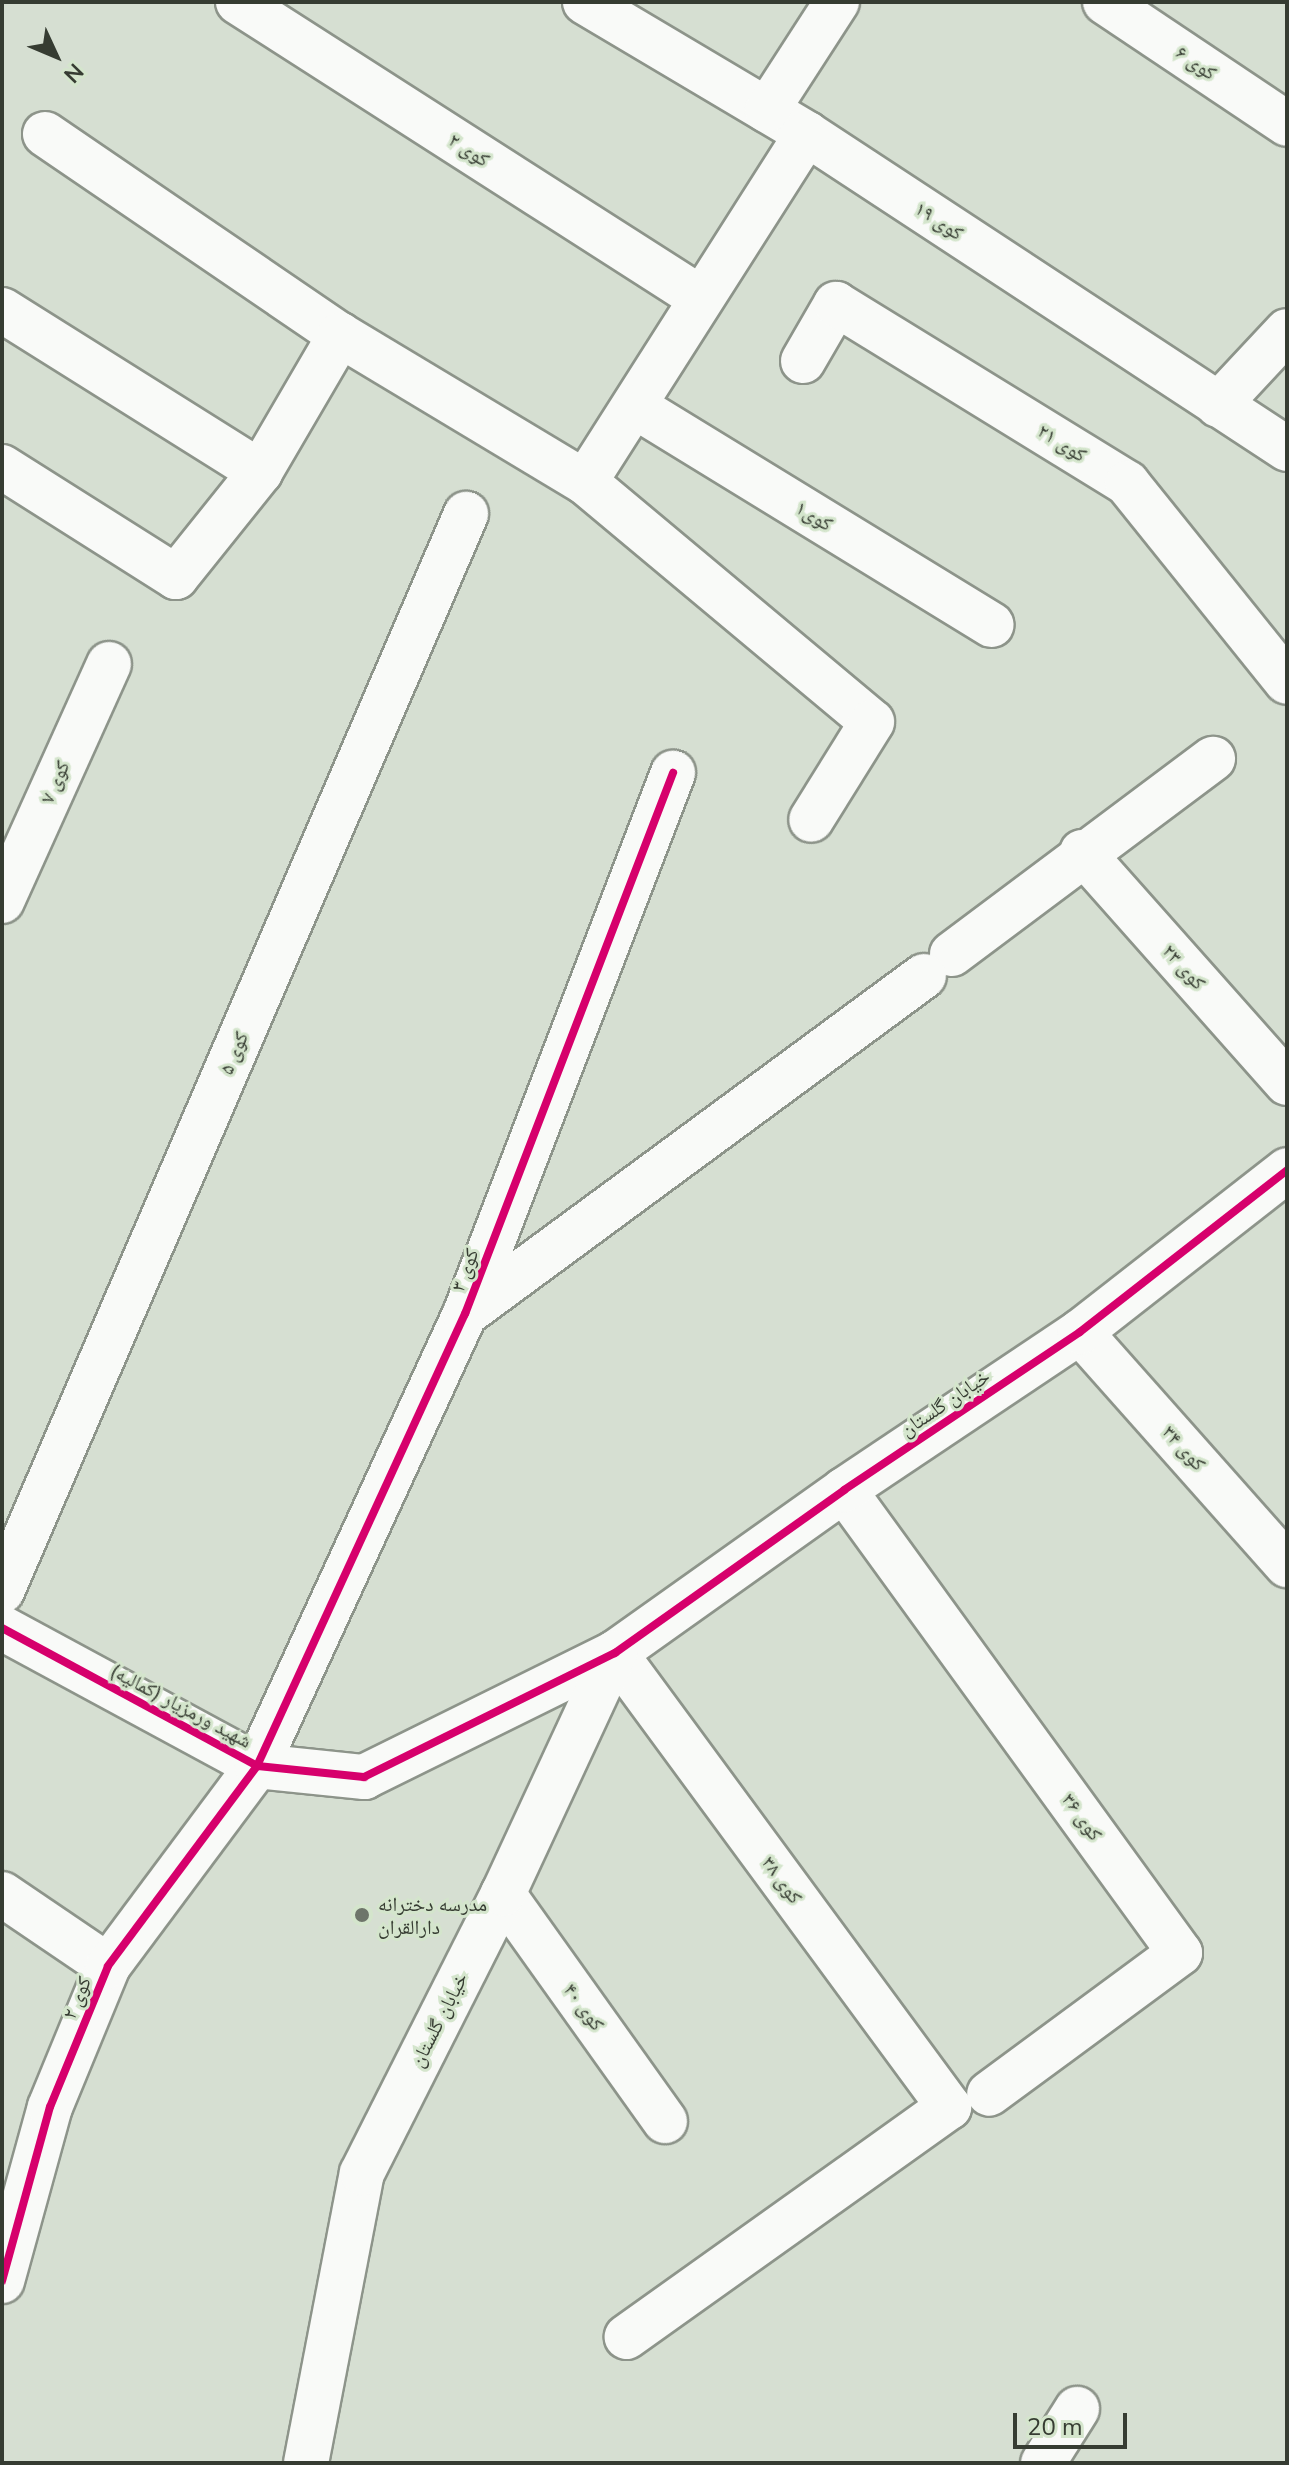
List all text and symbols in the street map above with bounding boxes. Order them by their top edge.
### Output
north arrow [16,16,96,96]
street label: کوی ۶ [1171,41,1221,85]
text: N [57,56,90,89]
street label: کوی ۲ [444,128,494,172]
street label: کوی ۱۹ [910,196,968,246]
street label: کوی ۲۱ [1033,419,1091,467]
street label: کوی۱ [791,496,837,536]
street label: کوی ۷ [35,757,75,807]
street label: کوی ۲۳ [1157,939,1211,995]
street label: کوی ۵ [214,1028,254,1078]
street label: کوی ۳ [446,1245,484,1295]
street label: خیابان گلستان [896,1364,994,1442]
street label: کوی ۳۴ [1157,1420,1211,1476]
street label: شهید ورمزیار (کمالیه) [106,1659,256,1753]
street label: کوی ۳۶ [1057,1788,1107,1846]
street label: کوی ۳۸ [757,1851,807,1909]
place label: مدرسه دخترانه دارالقران [378,1892,487,1939]
marker: مدرسه دخترانه دارالقران [353,1906,371,1924]
street label: خیابان گلستان [405,1969,473,2071]
street label: کوی ۲ [57,1973,97,2023]
street label: کوی ۴۰ [559,1978,609,2036]
scale bar [1017,2397,1131,2447]
text: 20 m [1027,2411,1083,2443]

